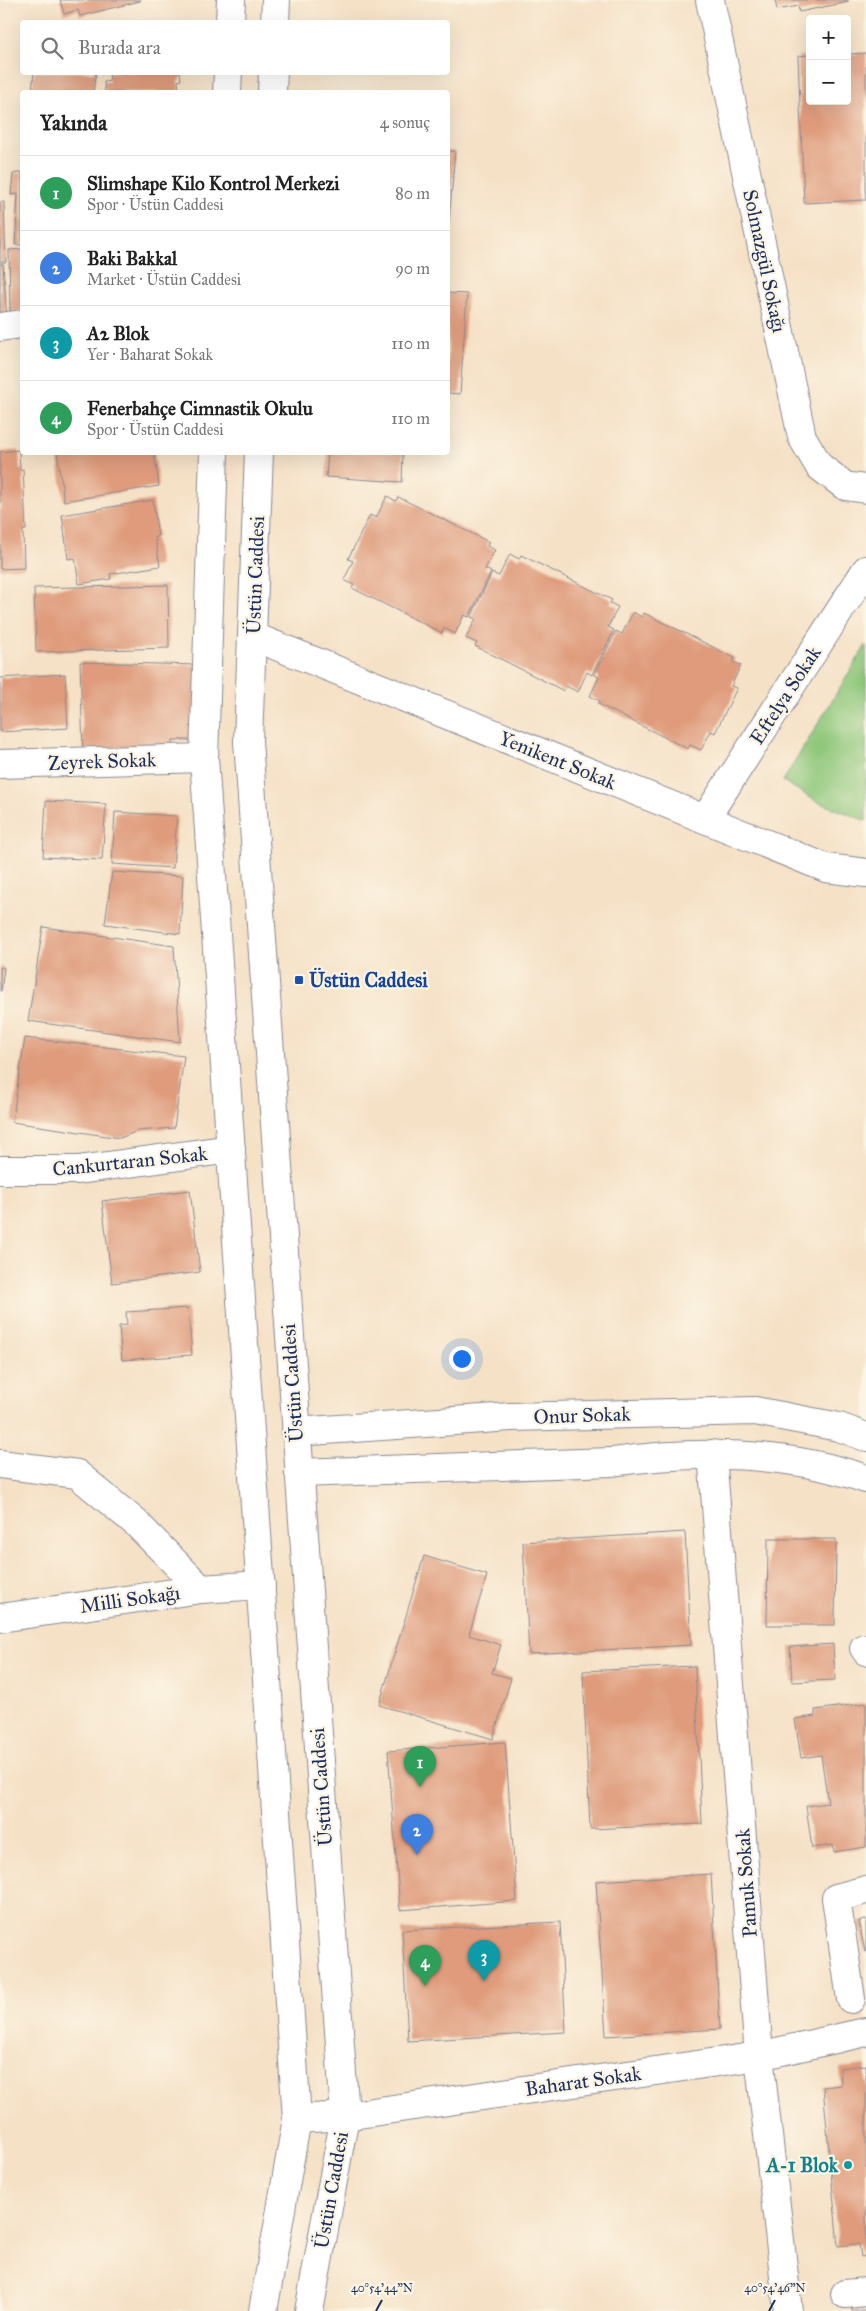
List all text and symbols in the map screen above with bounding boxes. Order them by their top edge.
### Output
map controls [806,15,851,105]
button: + [806,15,851,60]
search box [20,20,450,75]
icon: search [38,34,66,62]
text: Burada ara [78,36,161,59]
button: − [806,60,851,105]
text: Yakında [40,110,107,136]
text: 4 sonuç [380,113,430,132]
text: Slimshape Kilo Kontrol Merkezi [87,172,339,195]
text: 1 [53,184,59,203]
text: 80 m [395,184,430,203]
street label: Solmazgül Sokağı [737,187,792,335]
text: Spor · Üstün Caddesi [87,195,224,214]
text: Baki Bakkal [87,247,177,270]
text: 2 [52,259,60,278]
text: 90 m [395,259,430,278]
text: Market · Üstün Caddesi [87,270,241,289]
text: A2 Blok [87,322,149,345]
text: 3 [53,334,59,353]
text: 110 m [391,334,430,353]
text: Yer · Baharat Sokak [87,345,213,364]
text: Fenerbahçe Cimnastik Okulu [87,397,313,420]
text: 4 [52,409,60,428]
text: 110 m [391,409,430,428]
text: Spor · Üstün Caddesi [87,420,224,439]
street label: Üstün Caddesi [241,515,269,635]
street label: Eftelya Sokak [744,641,826,749]
street label: Yenikent Sokak [496,726,621,795]
street label: Zeyrek Sokak [48,747,157,775]
place label: Üstün Caddesi [309,967,428,992]
marker: Üstün Caddesi [293,974,305,986]
street label: Cankurtaran Sokak [51,1141,209,1181]
street label: Üstün Caddesi [276,1322,308,1443]
your location [449,1346,475,1372]
street label: Onur Sokak [533,1401,632,1429]
street label: Milli Sokağı [78,1580,182,1619]
street label: Üstün Caddesi [305,1726,337,1847]
pin: 1 [404,1746,436,1787]
pin: 2 [401,1814,433,1855]
street label: Pamuk Sokak [730,1827,762,1938]
pin: 3 [468,1940,500,1981]
pin: 4 [409,1945,441,1986]
street label: Baharat Sokak [523,2061,643,2101]
street label: Üstün Caddesi [309,2129,353,2251]
place label: A-1 Blok [764,2153,839,2177]
marker: A-1 Blok [842,2159,854,2171]
text: 40°54'44"N [351,2281,413,2295]
text: 40°54'46"N [744,2281,806,2295]

